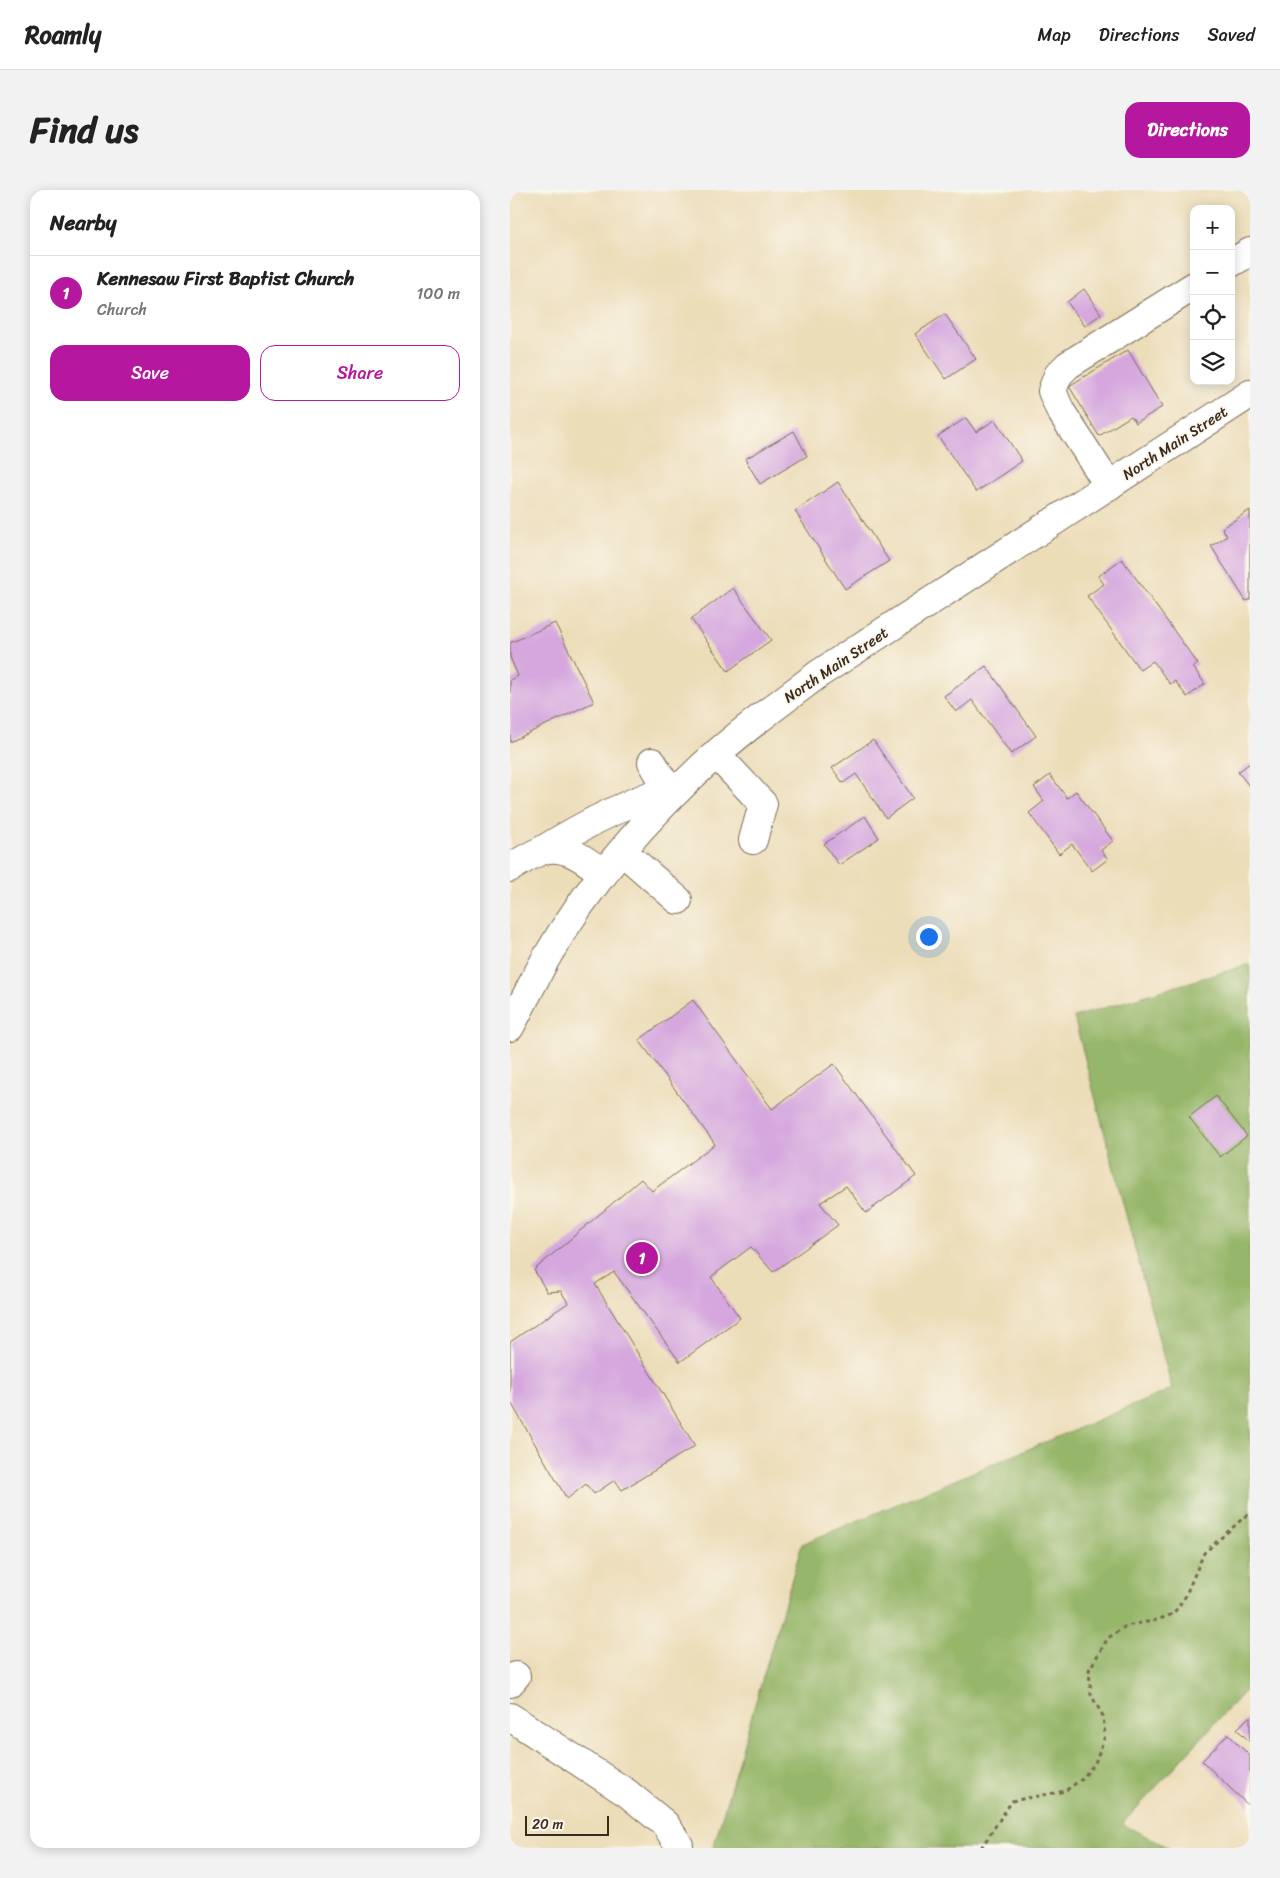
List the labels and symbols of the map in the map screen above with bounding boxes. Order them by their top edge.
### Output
street label: North Main Street [1117,399,1233,487]
street label: North Main Street [778,620,894,710]
your location [916,924,942,950]
pin: 1 [626,1239,658,1277]
scale bar [525,1813,609,1836]

